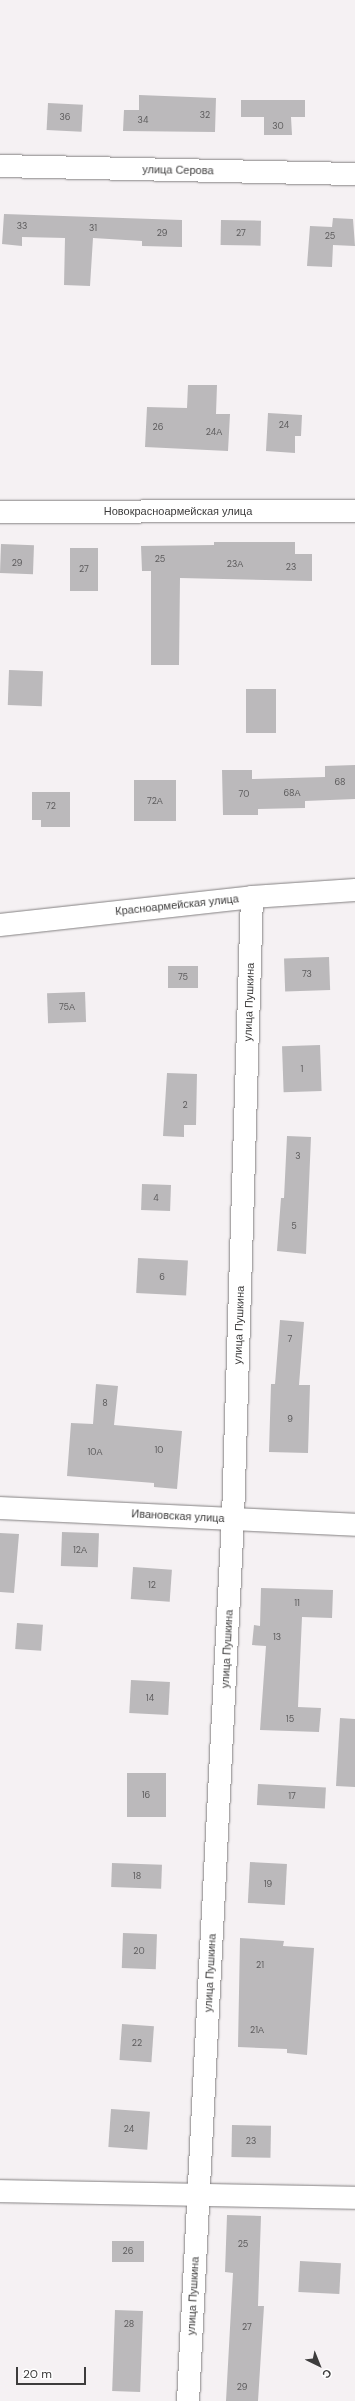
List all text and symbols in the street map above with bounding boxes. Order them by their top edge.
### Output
house number: 32 [200,110,210,120]
house number: 36 [60,112,70,122]
house number: 34 [138,115,148,125]
house number: 30 [272,121,284,131]
street label: улица Серова [142,163,214,177]
house number: 33 [17,221,27,231]
house number: 31 [89,223,97,233]
house number: 29 [157,228,167,238]
house number: 27 [236,228,246,238]
house number: 25 [325,231,335,241]
house number: 24 [279,420,289,430]
house number: 26 [153,422,163,432]
house number: 24А [206,427,222,437]
street label: Новокрасноармейская улица [104,504,252,518]
house number: 25 [155,554,165,564]
house number: 29 [12,558,22,568]
house number: 23А [227,559,243,569]
house number: 23 [286,562,296,572]
house number: 27 [79,564,89,574]
house number: 68 [334,777,346,787]
house number: 68А [283,788,301,798]
house number: 70 [239,789,249,799]
house number: 72А [147,796,163,806]
house number: 72 [46,801,56,811]
street label: Красноармейская улица [115,892,239,918]
street label: улица Пушкина [241,963,257,1041]
house number: 73 [302,969,312,979]
house number: 75 [178,972,188,982]
house number: 75А [59,1002,75,1012]
house number: 1 [301,1064,303,1074]
house number: 2 [182,1100,188,1110]
house number: 3 [295,1151,301,1161]
house number: 4 [153,1193,159,1203]
house number: 5 [291,1221,297,1231]
house number: 6 [159,1272,165,1282]
street label: улица Пушкина [231,1286,247,1364]
house number: 7 [288,1334,292,1344]
house number: 8 [102,1398,108,1408]
house number: 9 [287,1414,293,1424]
house number: 10 [155,1445,163,1455]
house number: 10А [88,1447,102,1457]
street label: Ивановская улица [131,1507,225,1525]
house number: 12А [73,1545,87,1555]
house number: 12 [148,1580,156,1590]
house number: 11 [294,1598,300,1608]
street label: улица Пушкина [218,1609,236,1689]
house number: 13 [273,1632,281,1642]
house number: 14 [146,1693,154,1703]
house number: 15 [286,1714,294,1724]
house number: 16 [142,1790,150,1800]
house number: 17 [288,1791,296,1801]
house number: 18 [133,1871,141,1881]
house number: 19 [264,1879,272,1889]
street label: улица Пушкина [201,1933,219,2013]
house number: 20 [133,1946,145,1956]
house number: 21 [256,1960,264,1970]
house number: 21А [250,2025,264,2035]
house number: 22 [132,2038,142,2048]
house number: 24 [124,2124,134,2134]
house number: 23 [246,2136,256,2146]
house number: 25 [238,2239,248,2249]
house number: 26 [123,2246,133,2256]
street label: улица Пушкина [184,2256,202,2336]
house number: 28 [124,2319,134,2329]
house number: 27 [242,2322,252,2332]
north arrow [299,2345,339,2385]
scale bar [18,2359,88,2385]
text: 20 m [23,2366,52,2382]
text: С [320,2366,335,2382]
house number: 29 [237,2382,247,2392]

